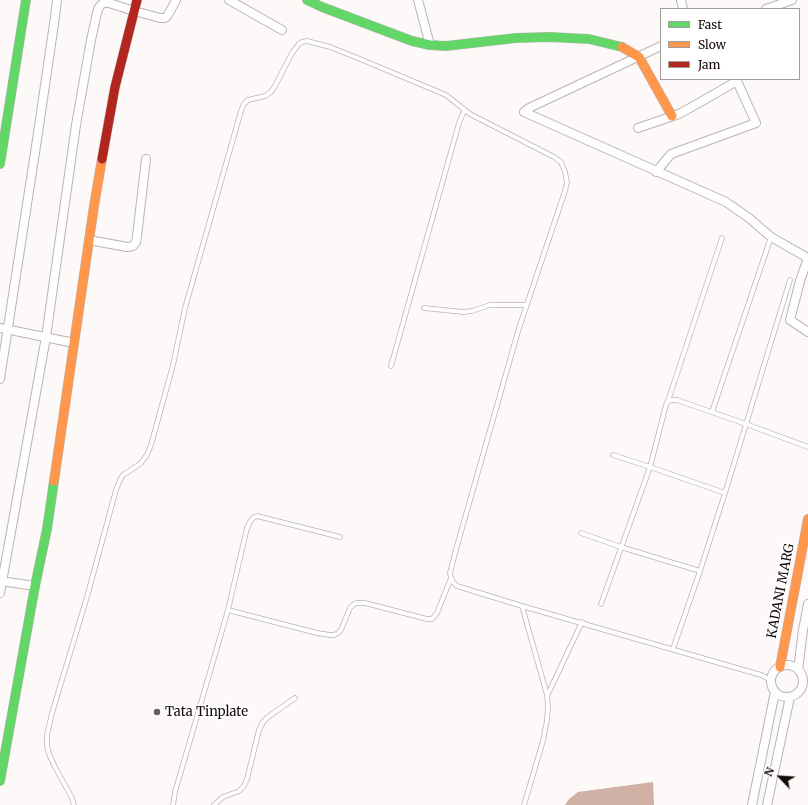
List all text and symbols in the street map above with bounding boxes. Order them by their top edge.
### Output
legend [660,8,800,80]
text: Fast [698,17,722,32]
text: Slow [698,37,726,52]
text: Jam [698,57,720,72]
street label: KADANI MARG [764,542,798,640]
place label: Tata Tinplate [165,704,248,720]
marker: Tata Tinplate [152,707,162,717]
north arrow [760,757,800,797]
text: N [761,765,777,779]

